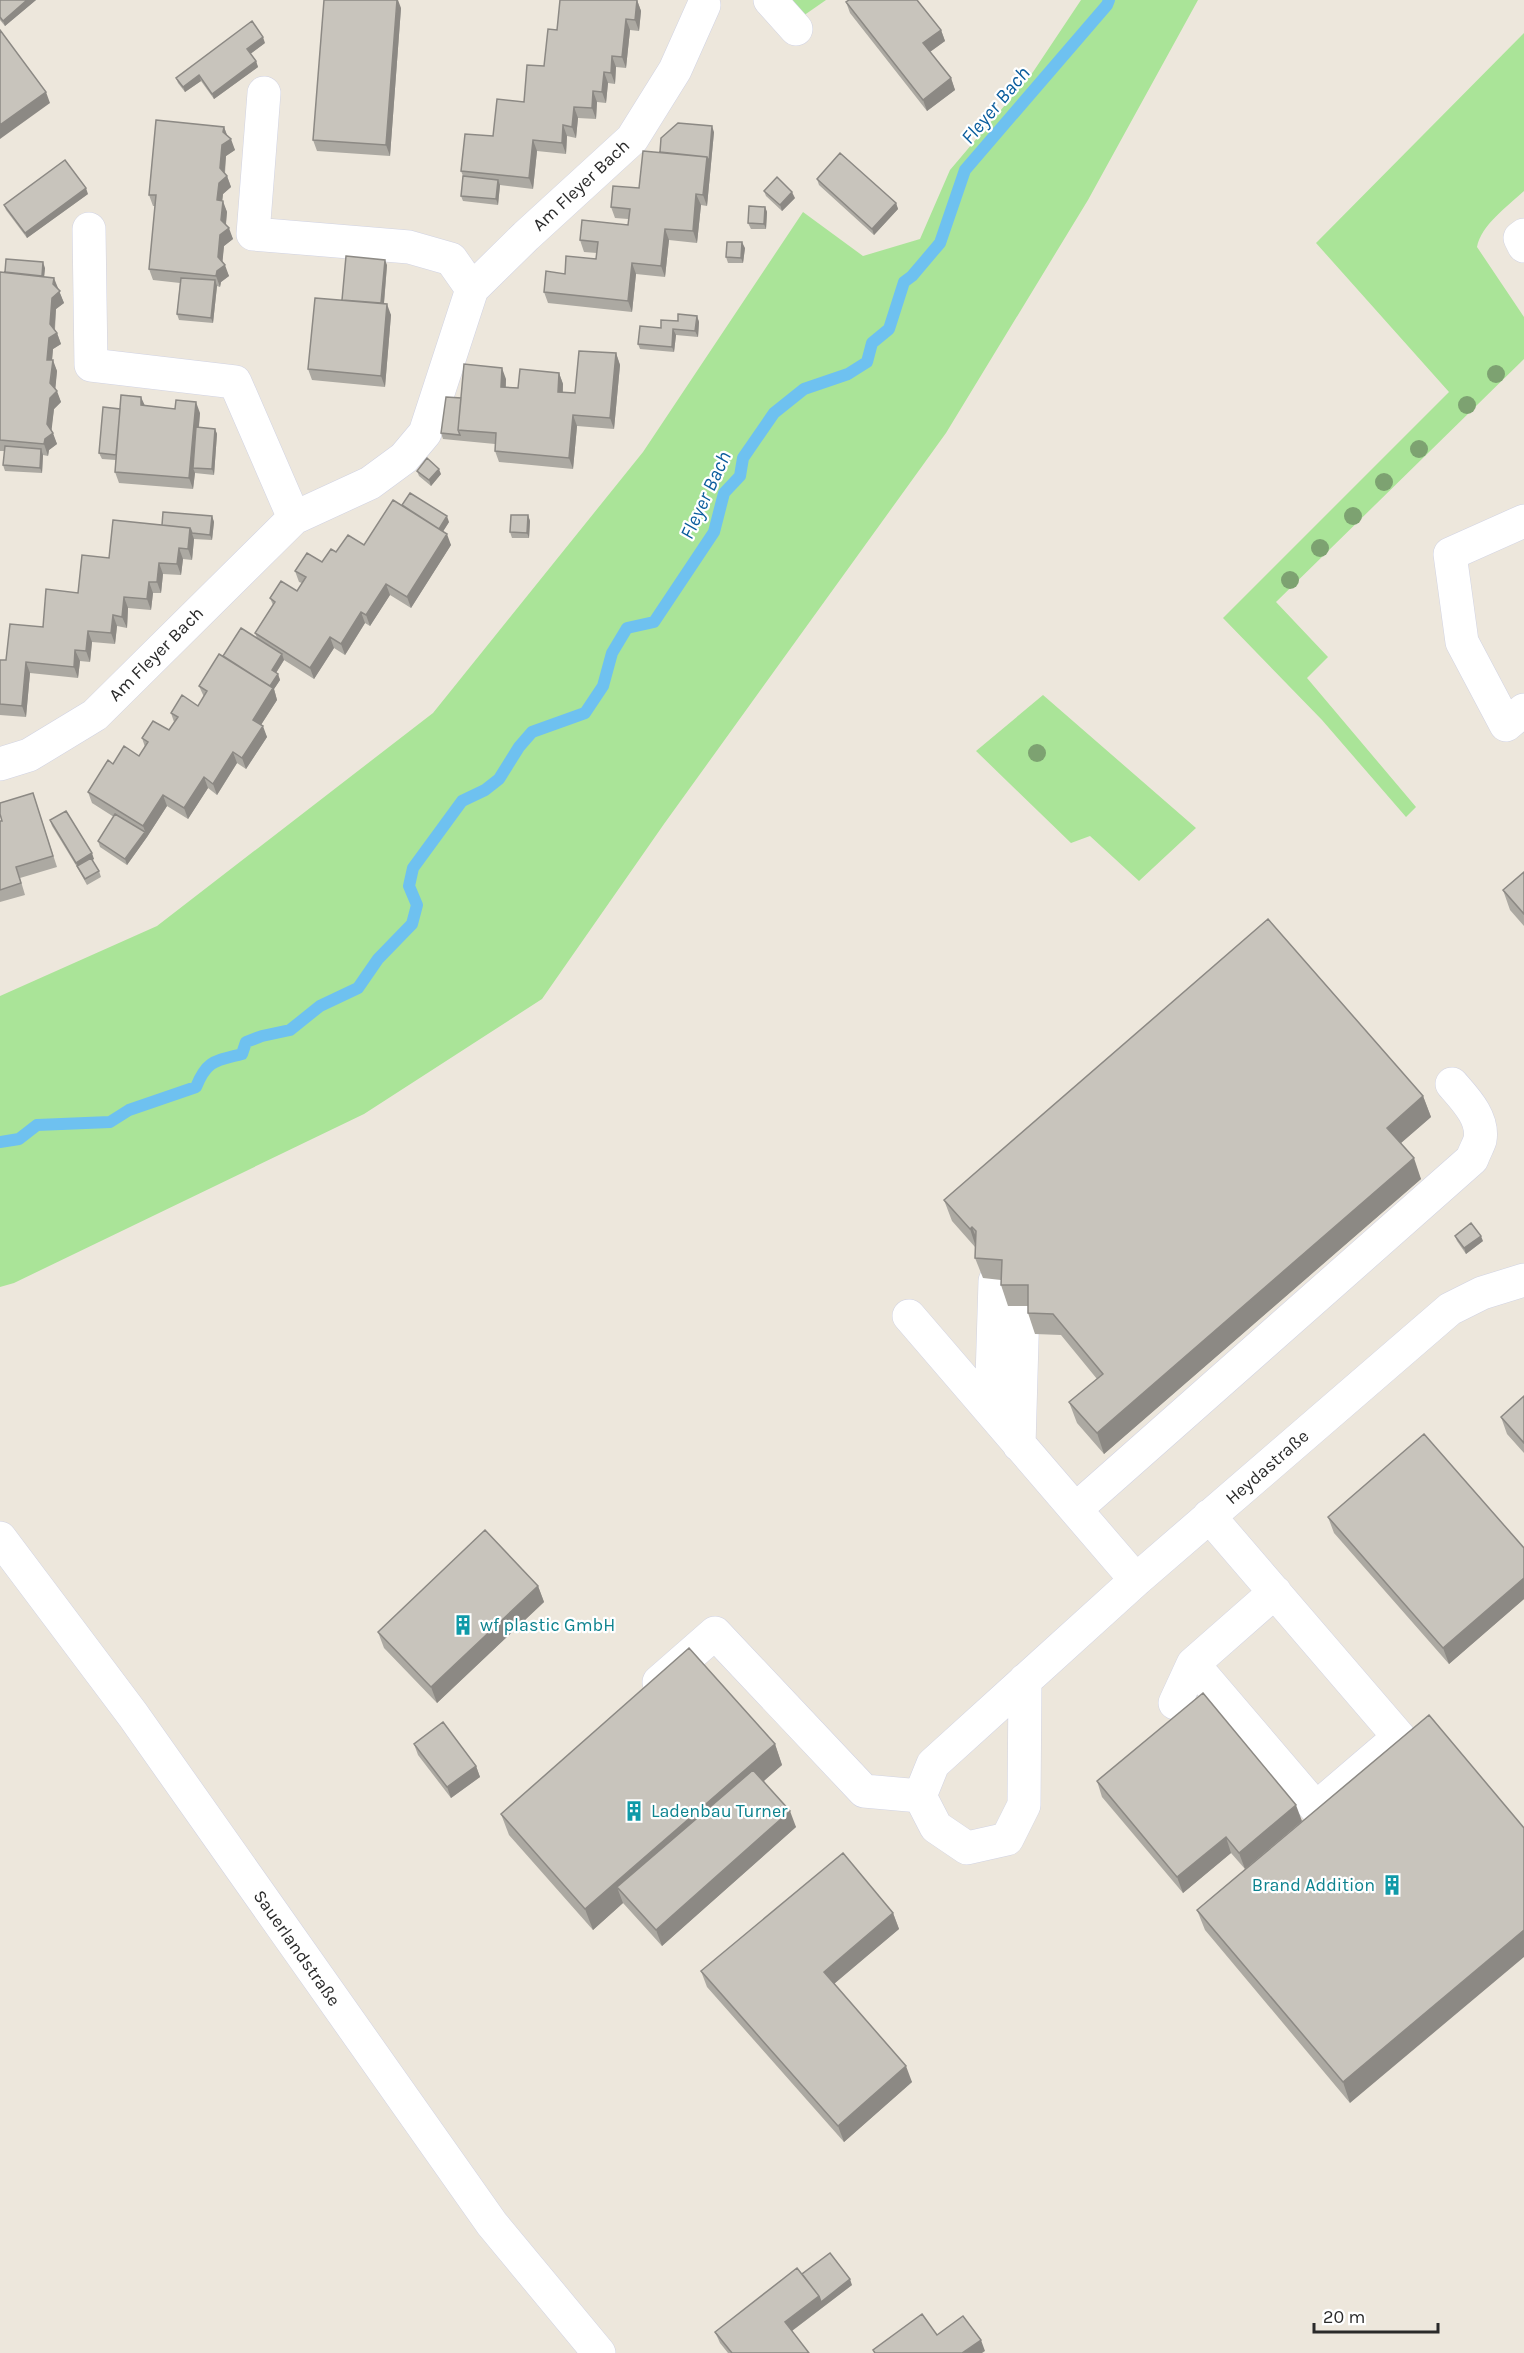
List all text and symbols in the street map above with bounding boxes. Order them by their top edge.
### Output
water label: Fleyer Bach [956,62,1034,149]
street label: Am Fleyer Bach [528,134,634,236]
water label: Fleyer Bach [675,448,736,543]
street label: Am Fleyer Bach [104,602,208,706]
street label: Heydastraße [1221,1425,1313,1509]
building icon: wf plastic GmbH [451,1613,475,1637]
place label: wf plastic GmbH [480,1614,615,1636]
building icon: Ladenbau Turner [622,1799,646,1823]
place label: Ladenbau Turner [651,1800,788,1822]
building icon: Brand Addition [1380,1873,1404,1897]
place label: Brand Addition [1252,1874,1375,1896]
street label: Sauerlandstraße [249,1886,345,2010]
scale bar [1314,2296,1438,2334]
text: 20 m [1323,2306,1365,2328]

